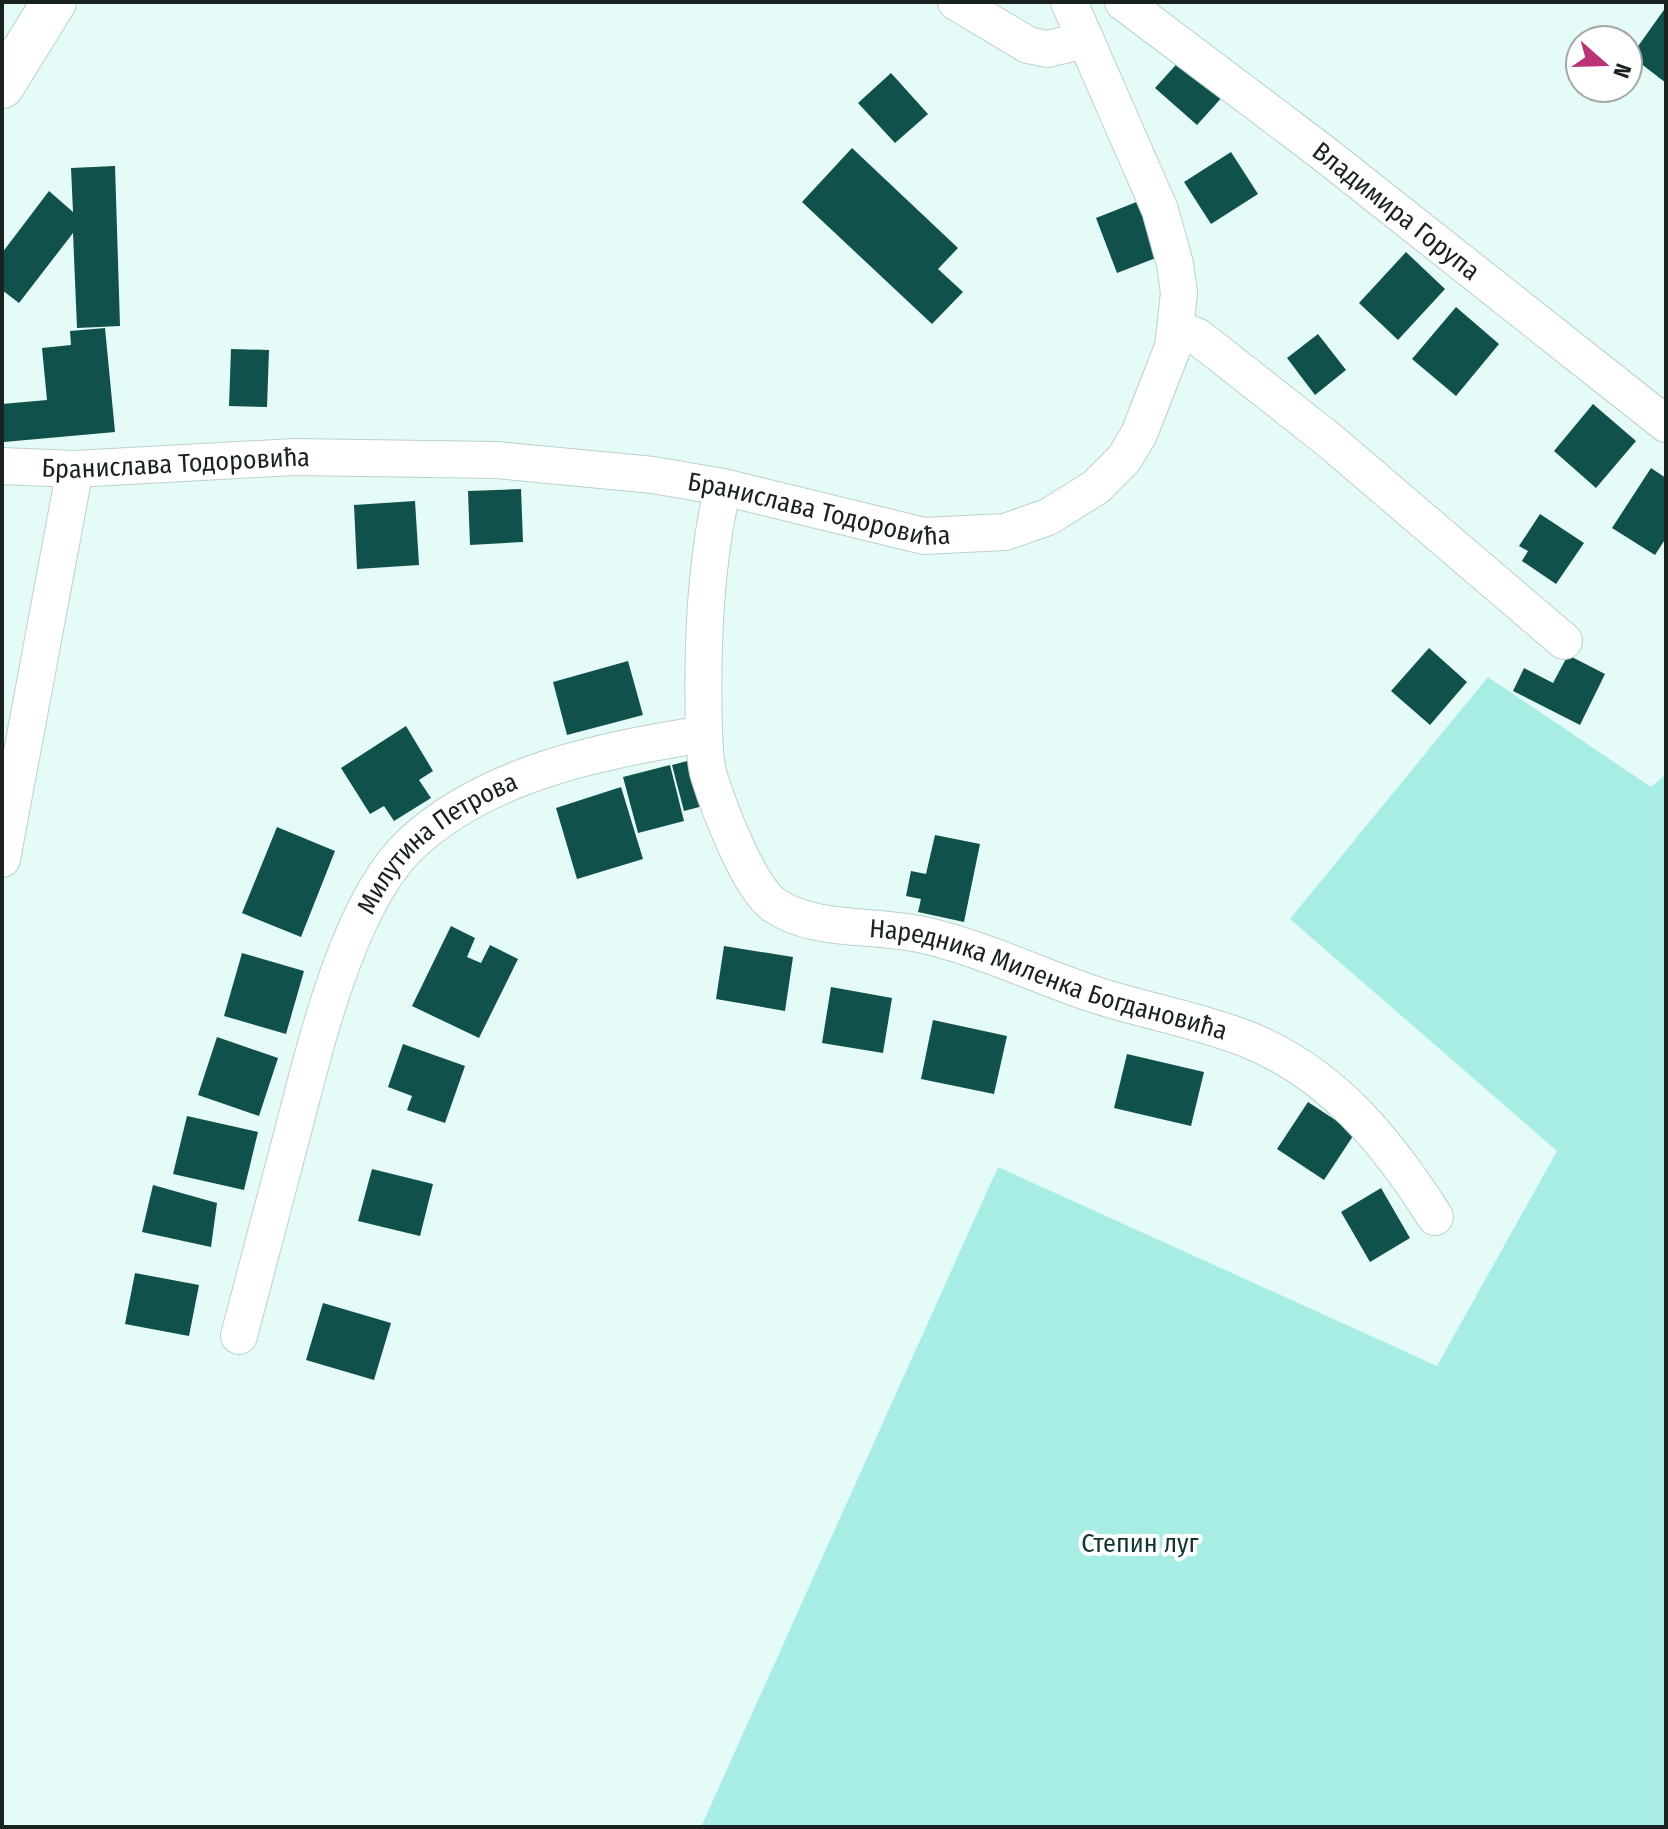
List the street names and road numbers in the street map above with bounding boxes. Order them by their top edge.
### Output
street label: Владимира Горупа [1307,135,1486,286]
street label: Бранислава Тодоровића [41,441,310,485]
street label: Бранислава Тодоровића [685,466,951,551]
street label: Милутина Петрова [350,766,522,919]
street label: Наредника Миленка Богдановића [868,913,1231,1046]

